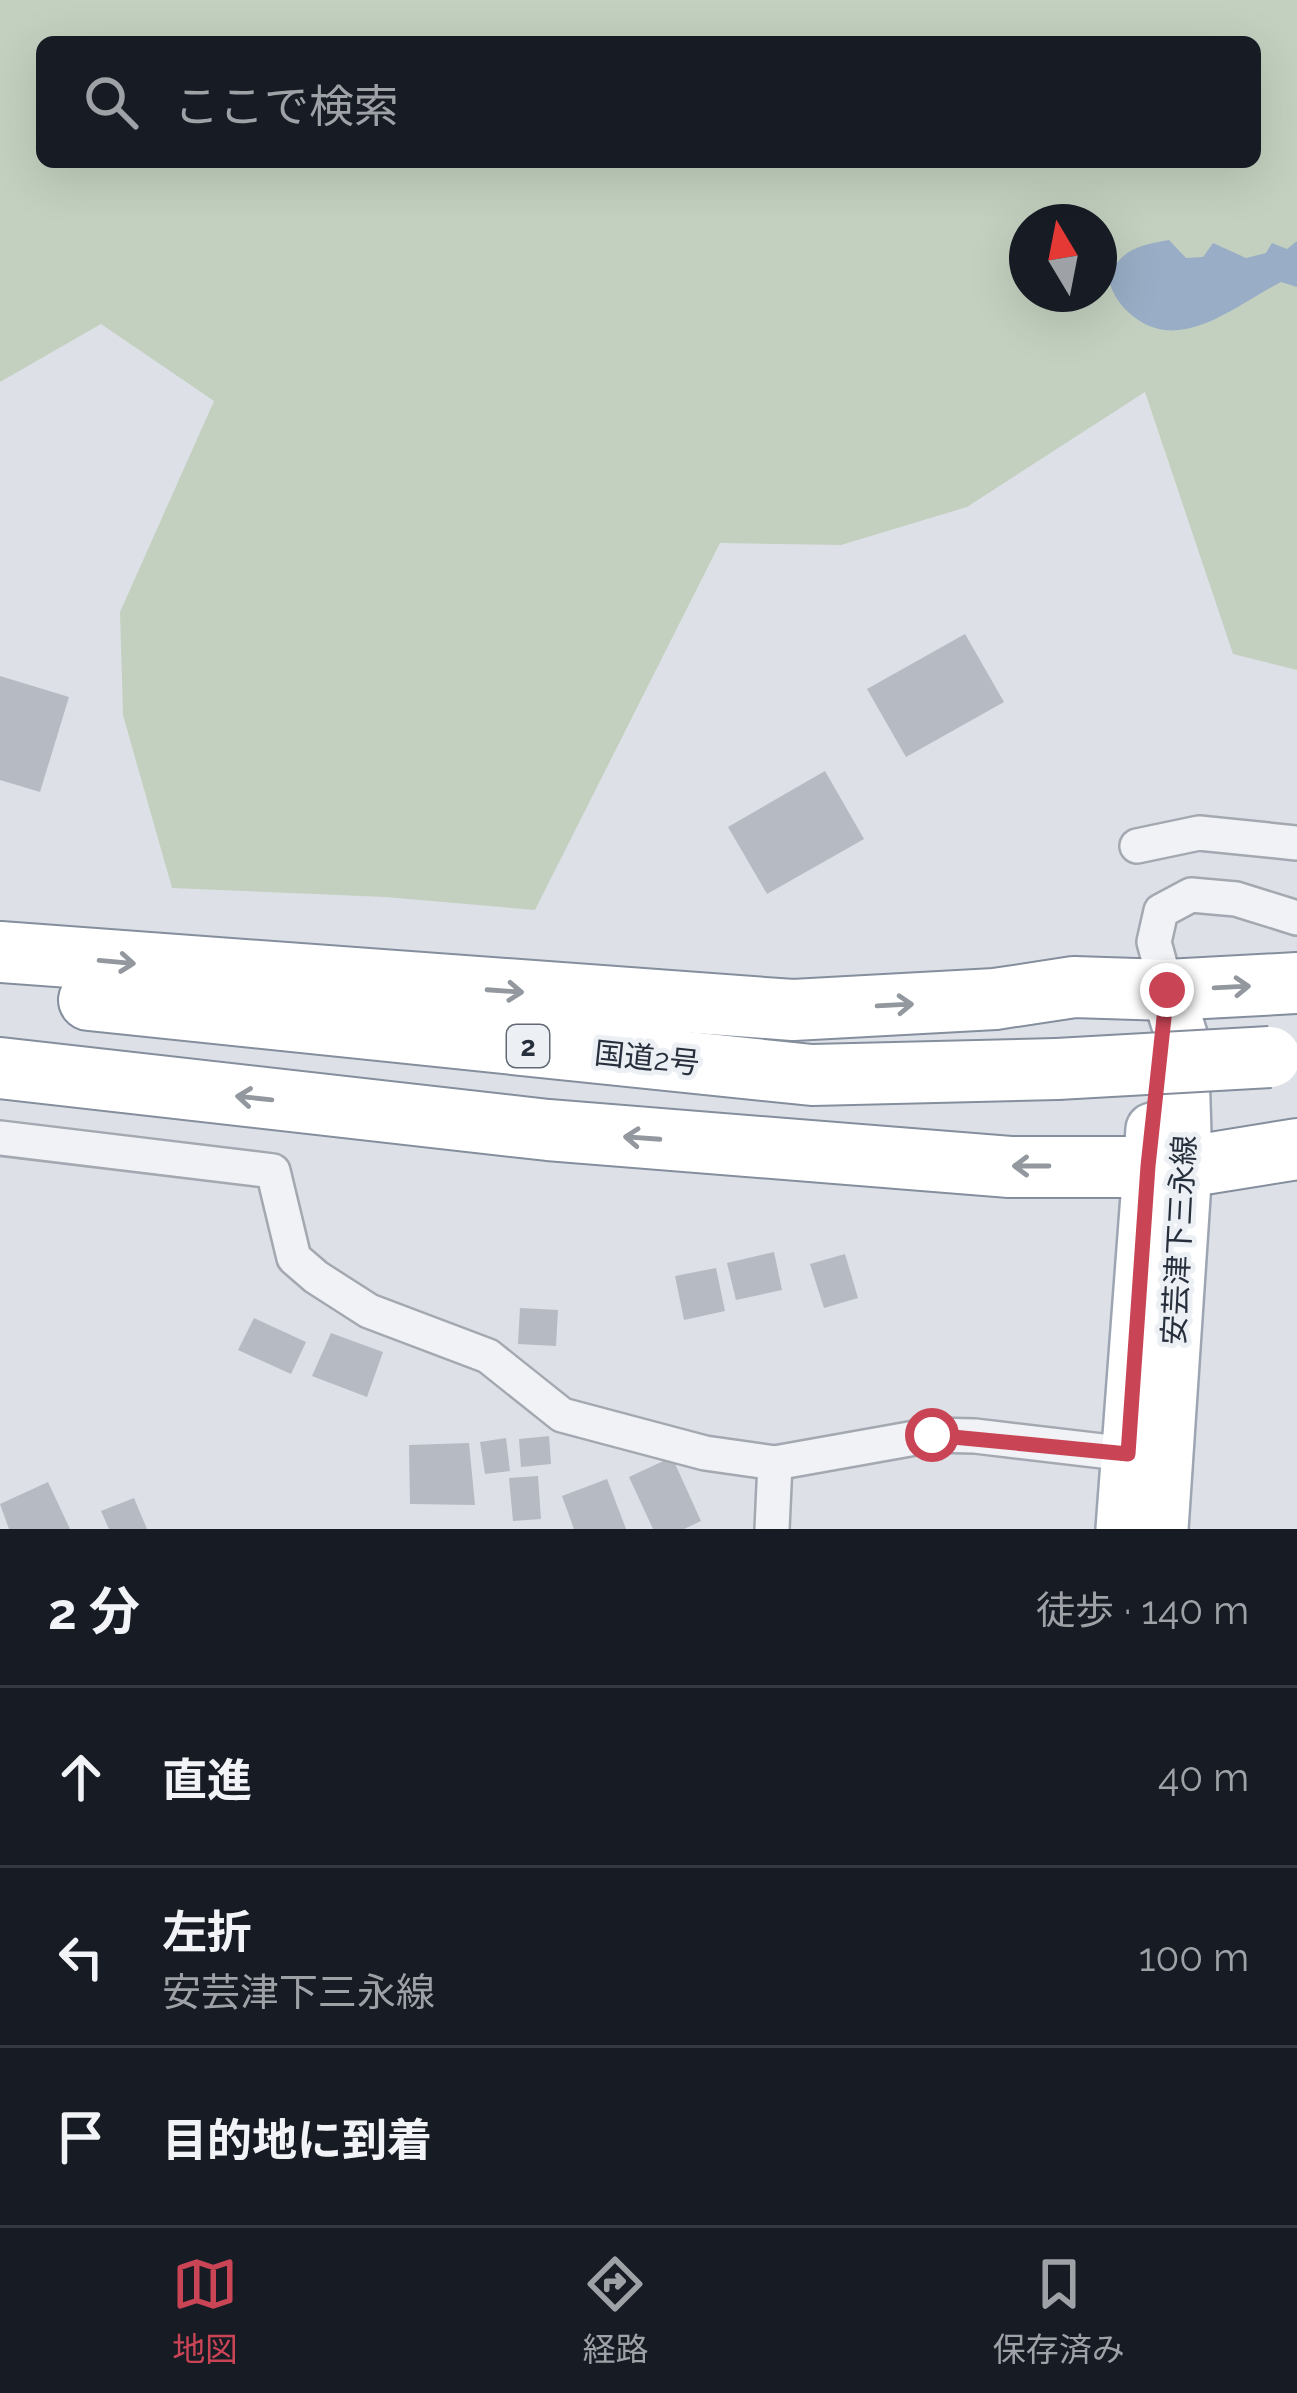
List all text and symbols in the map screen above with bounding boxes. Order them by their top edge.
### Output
search box [36,36,1261,168]
icon: search [78,69,144,135]
text: ここで検索 [174,80,399,133]
north arrow [1009,204,1117,312]
one-way arrow [96,950,135,973]
route end [1140,963,1194,1017]
one-way arrow [1212,975,1251,998]
one-way arrow [485,979,524,1002]
one-way arrow [875,993,914,1016]
road number: 2 [507,1025,549,1067]
street label: 国道2号 [593,1035,701,1081]
one-way arrow [235,1086,274,1108]
one-way arrow [623,1126,662,1149]
street label: 安芸津下三永線 [1156,1134,1202,1346]
one-way arrow [1012,1155,1051,1178]
route start [905,1408,959,1462]
text: 2 分 [48,1581,140,1641]
text: 徒歩 · 140 m [1036,1587,1249,1633]
icon: ahead [48,1744,114,1810]
text: 直進 [162,1754,252,1807]
text: 40 m [1158,1754,1249,1800]
text: 左折 [162,1906,252,1959]
icon: left [48,1924,114,1990]
text: 100 m [1139,1934,1249,1980]
text: 安芸津下三永線 [162,1969,435,2015]
icon: arrive [48,2104,114,2170]
text: 目的地に到着 [162,2114,432,2167]
tab: 地図 [172,2251,238,2371]
tab: 経路 [582,2251,648,2371]
tab: 保存済み [993,2251,1125,2371]

